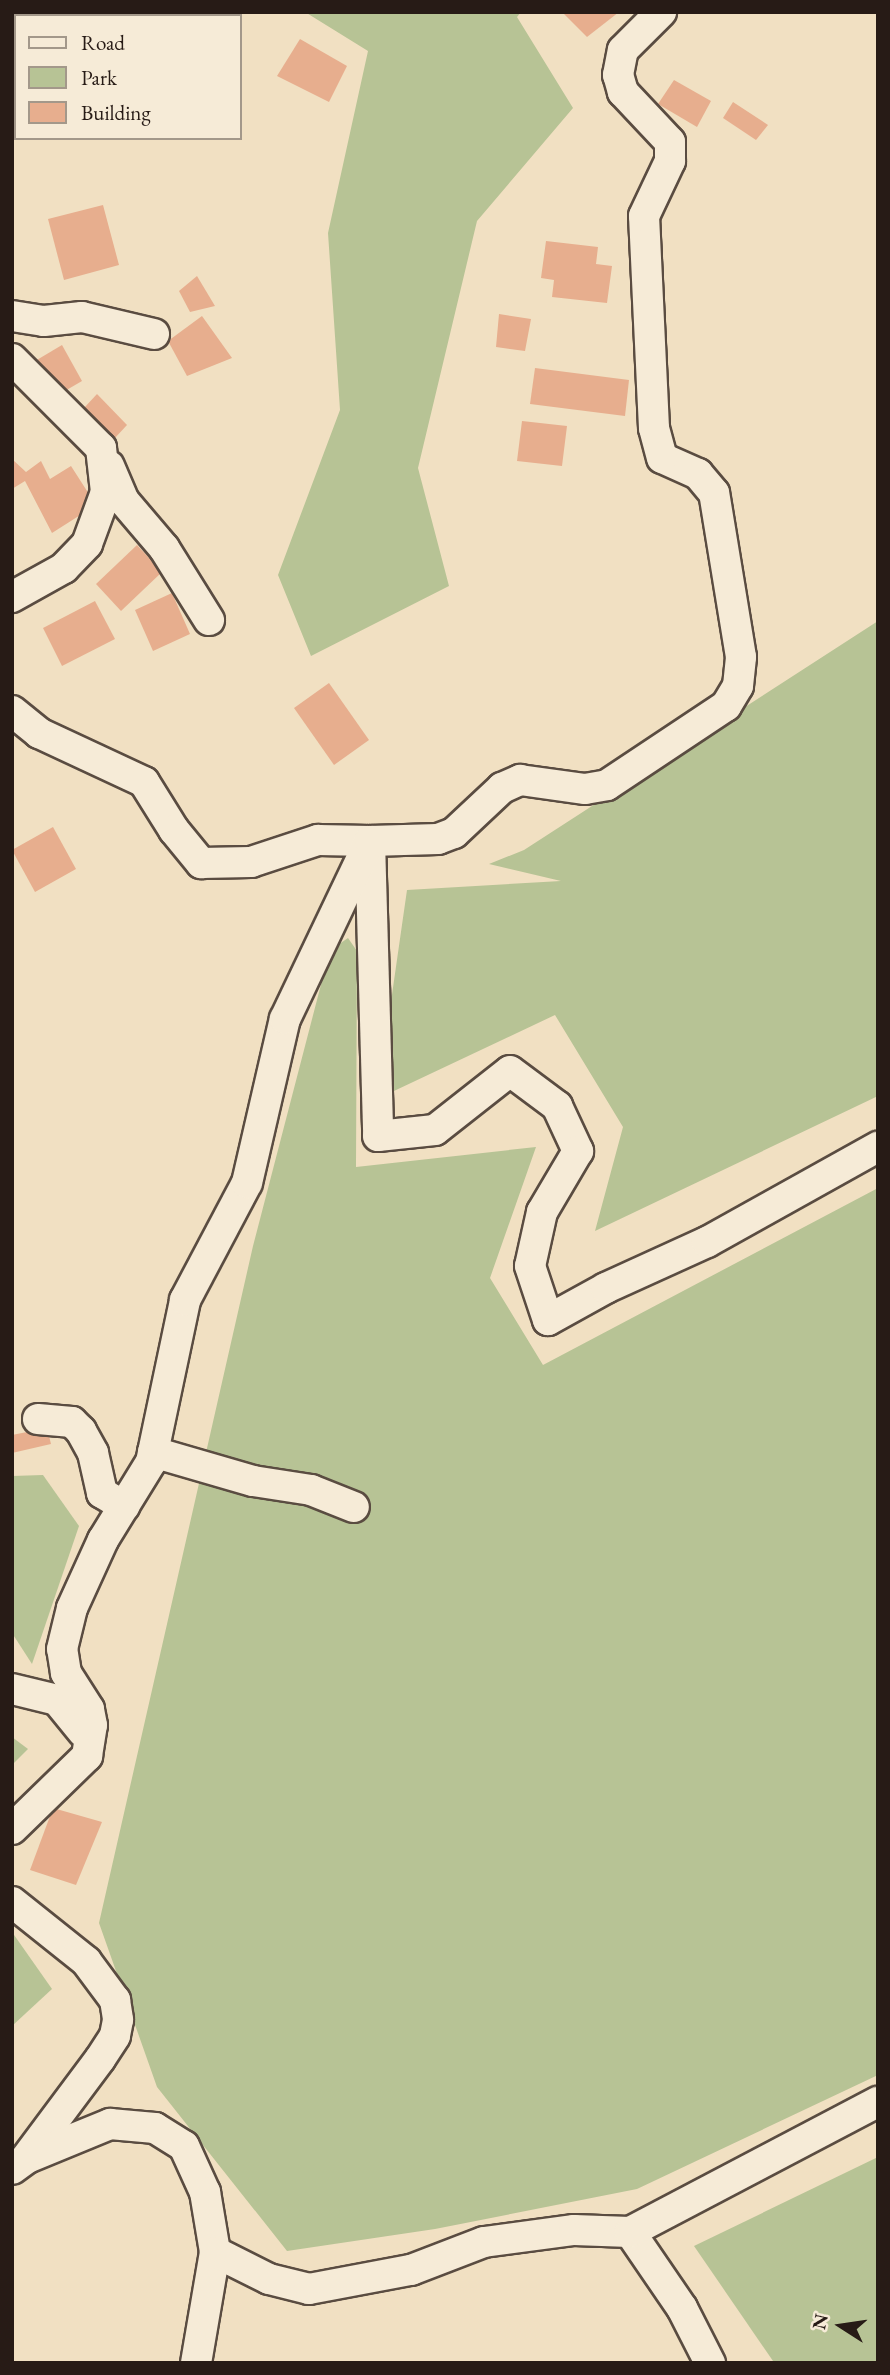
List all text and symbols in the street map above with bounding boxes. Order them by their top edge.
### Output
legend [14,14,242,140]
text: Road [81,29,125,56]
text: Park [81,64,117,91]
text: Building [81,99,151,126]
north arrow [806,2291,876,2361]
text: N [806,2311,834,2332]

